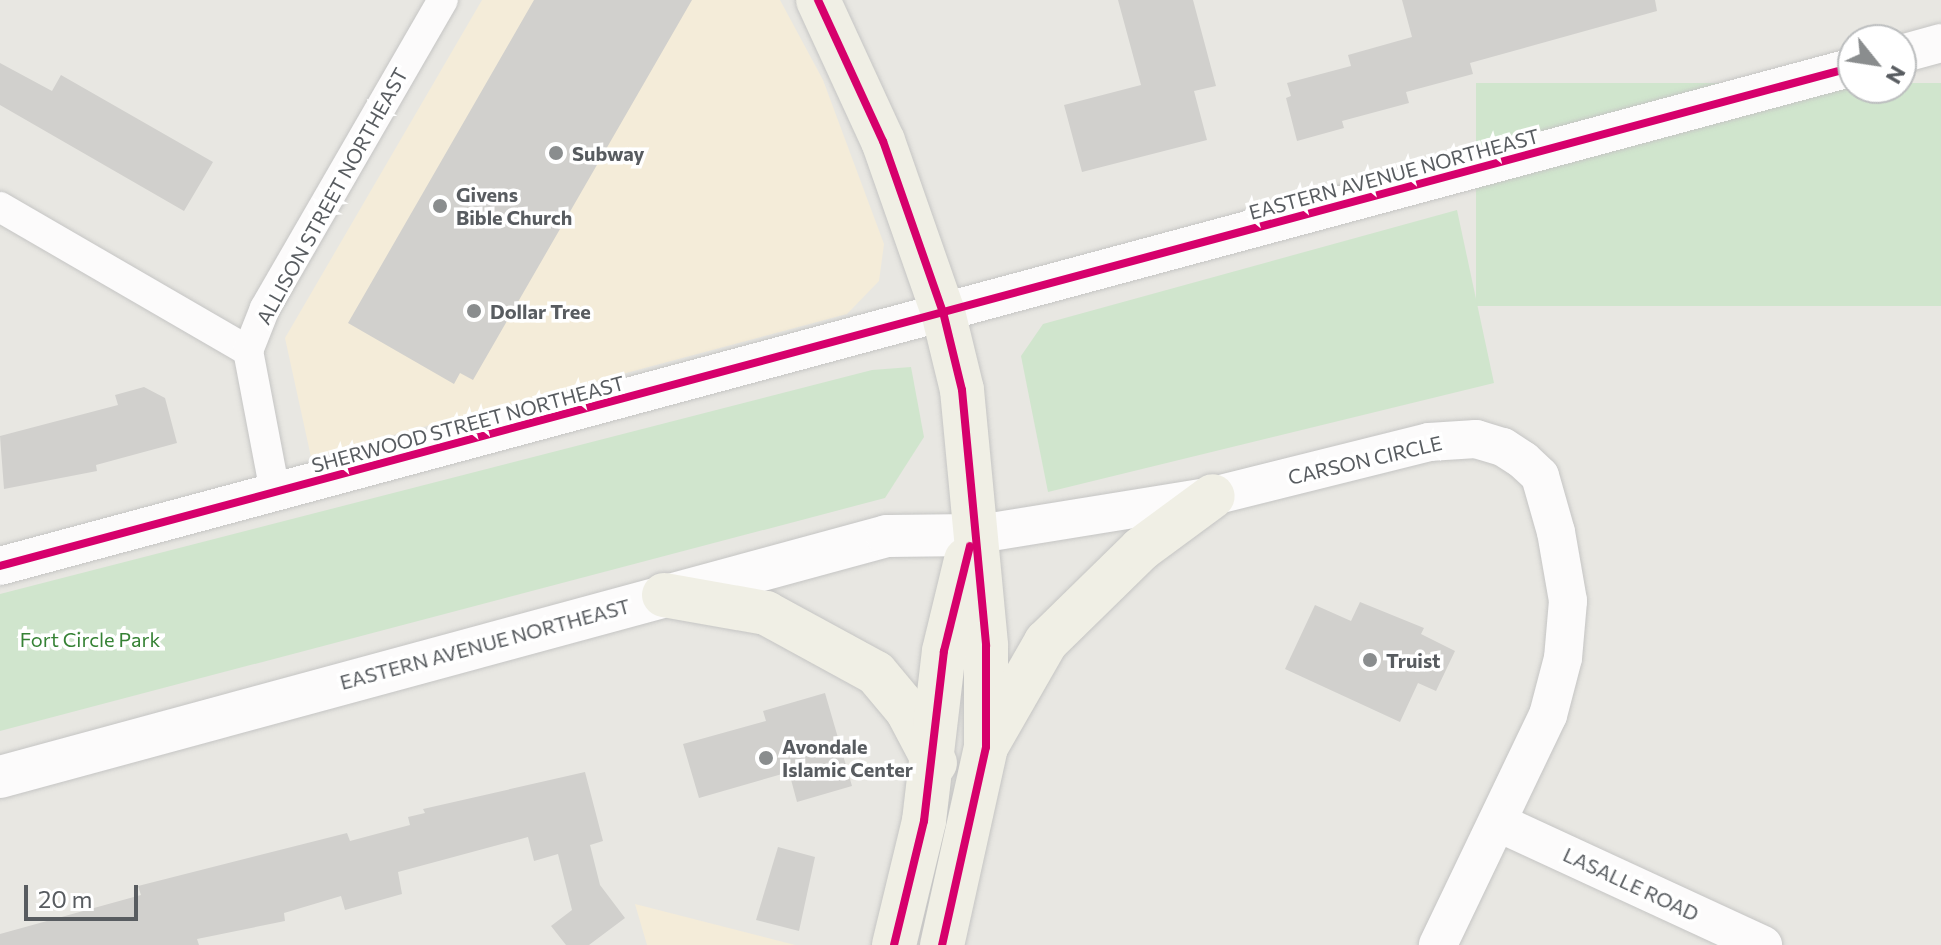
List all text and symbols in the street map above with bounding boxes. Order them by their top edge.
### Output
north arrow [1837,24,1917,104]
text: N [1881,61,1912,89]
street label: ALLISON STREET NORTHEAST [251,64,413,328]
street label: EASTERN AVENUE NORTHEAST [1246,124,1542,224]
place label: Subway [572,141,645,165]
marker: Subway [547,144,565,162]
place label: Givens Bible Church [456,182,572,229]
marker: Givens Bible Church [431,197,449,215]
place label: Dollar Tree [490,299,591,323]
marker: Dollar Tree [465,302,483,320]
street label: SHERWOOD STREET NORTHEAST [309,371,627,477]
street label: CARSON CIRCLE [1286,431,1444,489]
street label: EASTERN AVENUE NORTHEAST [337,594,633,694]
park label: Fort Circle Park [20,627,160,651]
place label: Truist [1386,648,1441,672]
marker: Truist [1361,651,1379,669]
place label: Avondale Islamic Center [782,734,913,781]
marker: Avondale Islamic Center [757,749,775,767]
street label: LASALLE ROAD [1559,842,1703,926]
scale bar [28,869,142,919]
text: 20 m [38,884,92,913]

